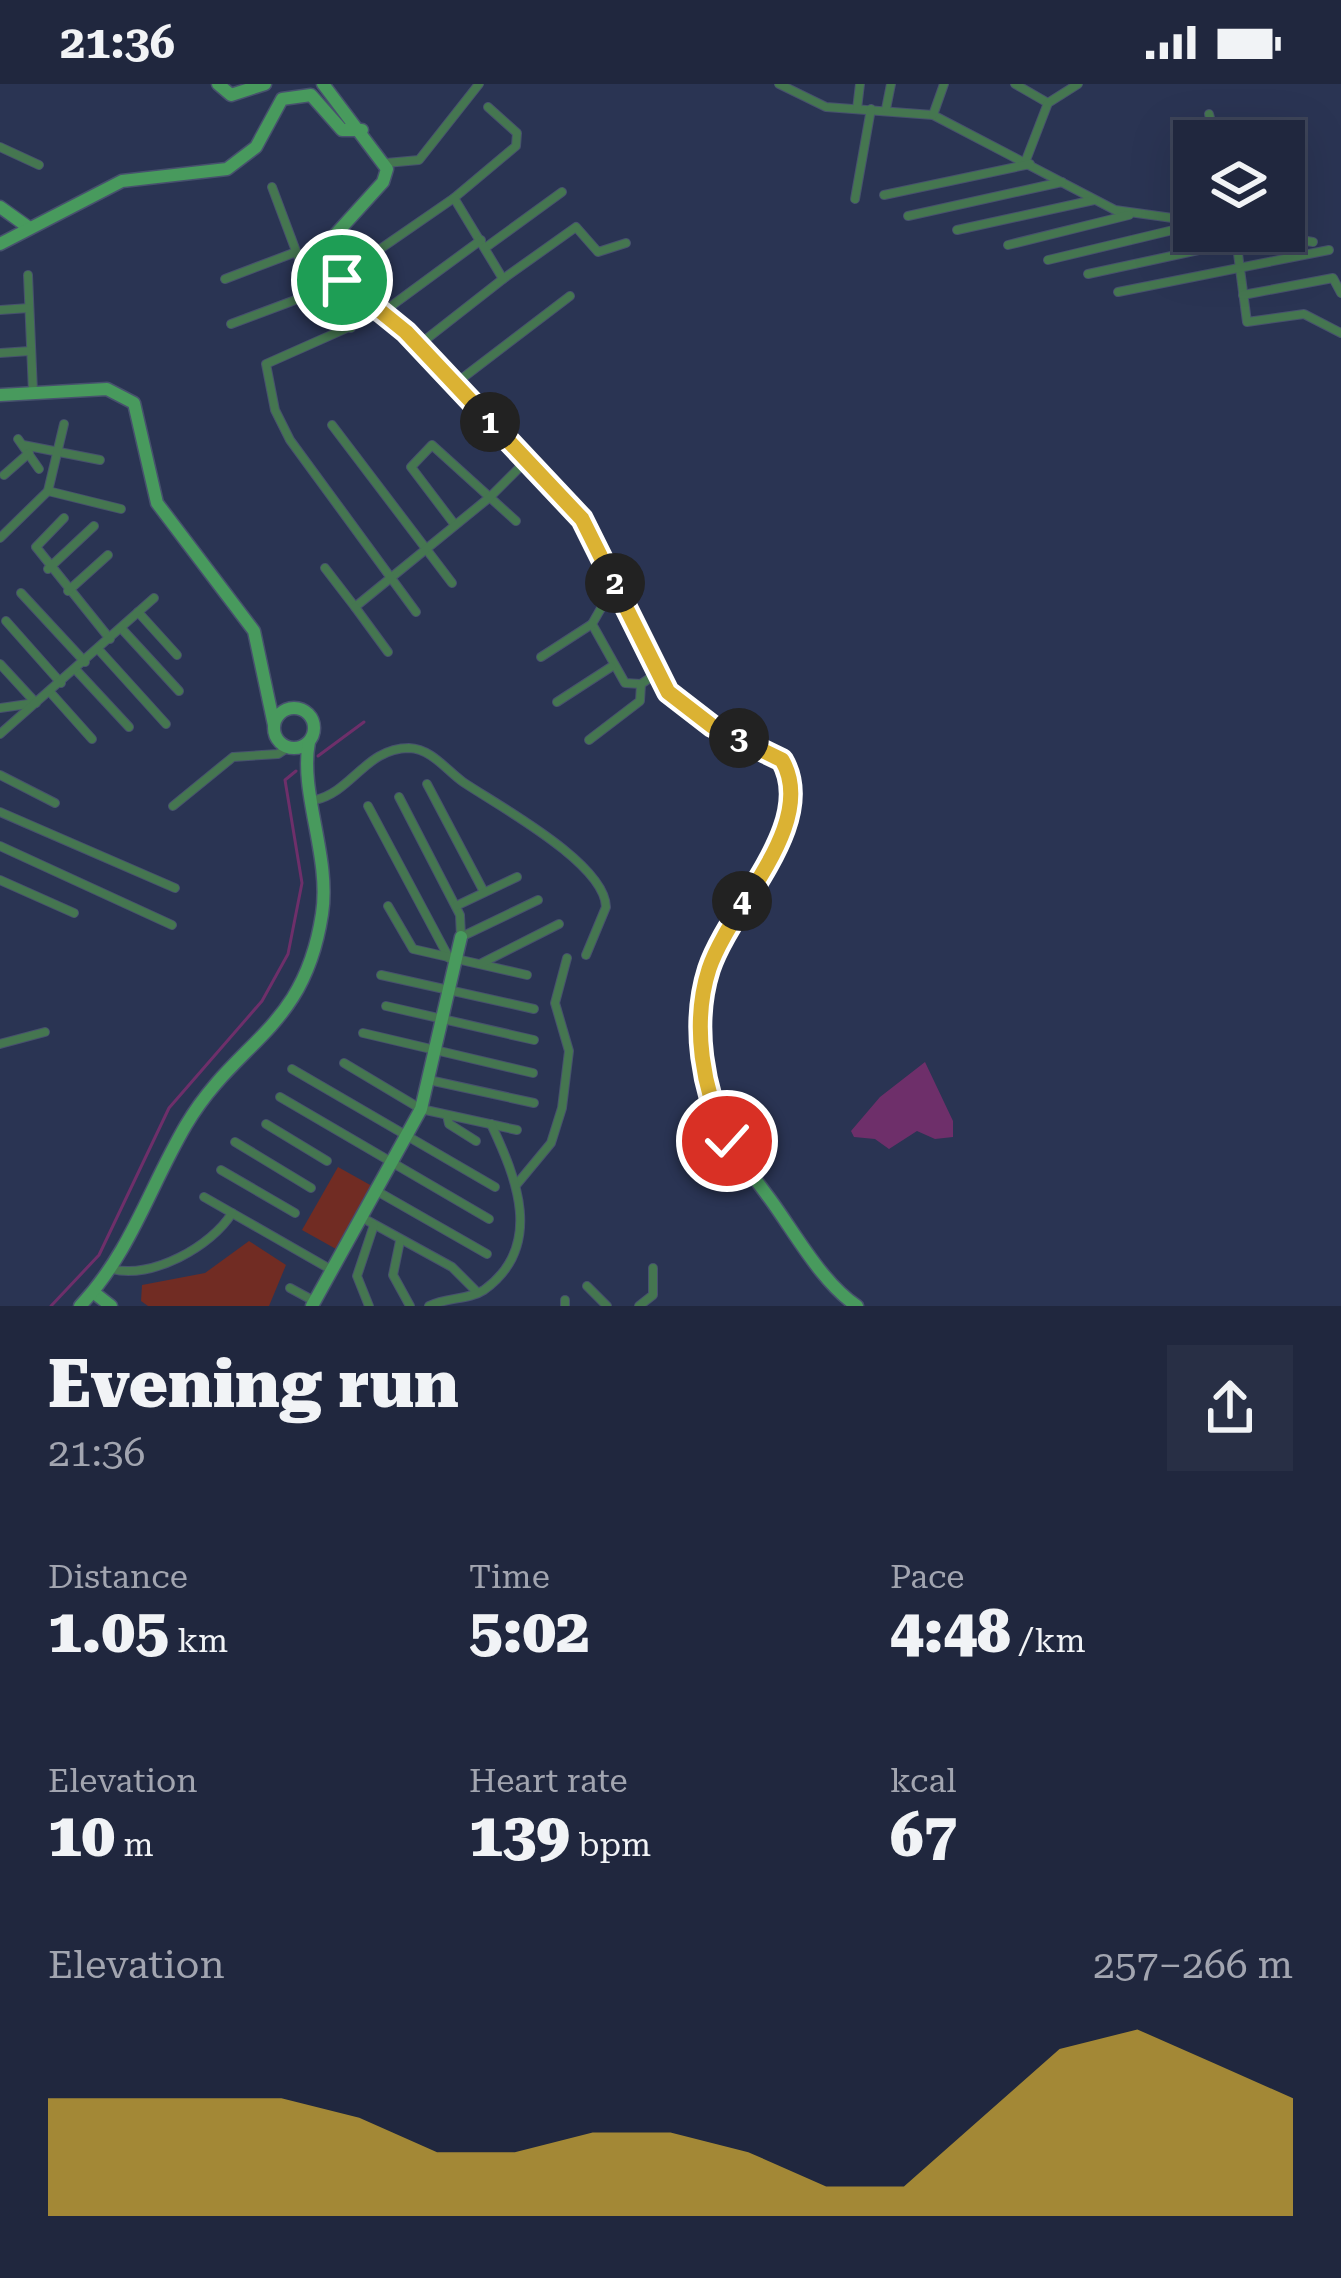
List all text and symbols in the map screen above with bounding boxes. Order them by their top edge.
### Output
text: 21:36 [60,16,175,69]
map controls [1173,120,1305,252]
button: layers [1173,120,1305,252]
pin [291,229,393,331]
icon: arrive [309,247,375,313]
pin: 1 [460,392,520,452]
text: 1 [481,402,499,441]
pin: 2 [585,553,645,613]
text: 2 [606,563,624,602]
pin: 3 [709,708,769,768]
text: 3 [730,718,748,757]
pin: 4 [712,871,772,931]
text: 4 [733,881,751,920]
pin [676,1090,778,1192]
icon: check [694,1108,760,1174]
button: share [1167,1345,1293,1471]
text: Evening run [48,1346,459,1423]
text: 21:36 [48,1430,145,1476]
text: Distance [48,1557,188,1596]
text: Time [469,1557,550,1596]
text: Pace [890,1557,964,1596]
text: 1.05 [48,1596,169,1667]
text: 5:02 [469,1596,590,1667]
text: 4:48 [890,1596,1011,1667]
text: km [169,1621,228,1660]
text: /km [1011,1621,1086,1660]
text: Elevation [48,1761,198,1800]
text: Heart rate [469,1761,628,1800]
text: kcal [890,1761,956,1800]
text: 10 [48,1800,115,1871]
text: 139 [469,1800,570,1871]
text: 67 [890,1800,957,1871]
text: m [115,1825,154,1864]
text: bpm [570,1825,651,1864]
text: Elevation [48,1942,225,1988]
text: 257–266 m [1093,1942,1293,1988]

